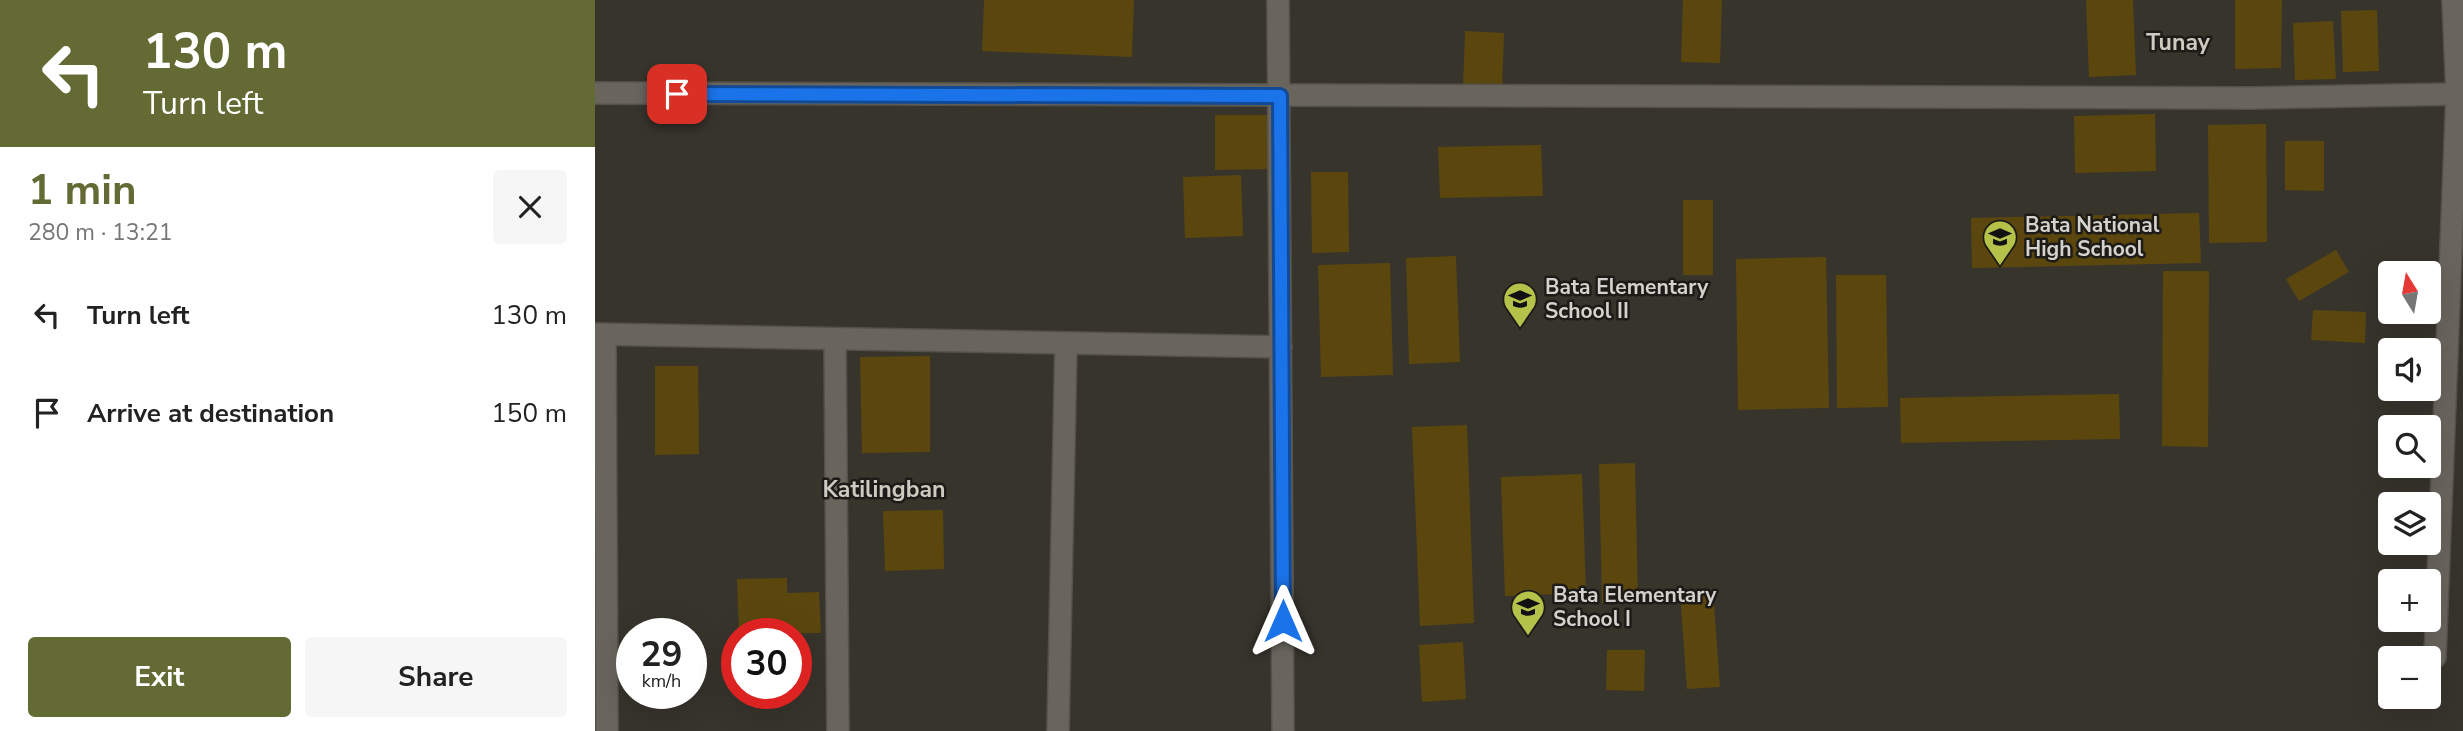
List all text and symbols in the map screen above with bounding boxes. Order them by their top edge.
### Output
text: 130 m [143,18,287,85]
district label: Tunay [2146,27,2211,58]
icon: left [28,28,119,119]
pin [647,64,707,124]
icon: arrive [658,75,696,113]
text: Turn left [143,82,263,125]
text: 1 min [28,162,137,219]
button: close [493,170,567,244]
place label: Bata National High School [2025,211,2160,263]
text: 280 m · 13:21 [28,217,173,248]
school or university icon: Bata National High School [1981,218,2019,267]
north arrow [2378,261,2441,324]
map controls [2378,261,2441,709]
place label: Bata Elementary School II [1545,273,1709,325]
school or university icon: Bata Elementary School II [1501,280,1539,329]
icon: left [28,296,66,334]
text: Turn left [87,298,190,333]
text: 130 m [491,298,567,333]
button: sound [2378,338,2441,401]
icon: arrive [28,394,66,432]
text: Arrive at destination [87,396,334,431]
text: 150 m [491,396,567,431]
button: search [2378,415,2441,478]
district label: Katilingban [823,474,945,505]
button: layers [2378,492,2441,555]
button: + [2378,569,2441,632]
place label: Bata Elementary School I [1553,581,1717,633]
position arrow [1246,584,1320,658]
school or university icon: Bata Elementary School I [1509,588,1547,637]
speed limit sign: 30 [721,618,812,709]
text: 29 [640,631,683,678]
button: Exit [28,637,291,717]
button: Share [305,637,567,717]
button: − [2378,646,2441,709]
text: km/h [642,669,681,693]

